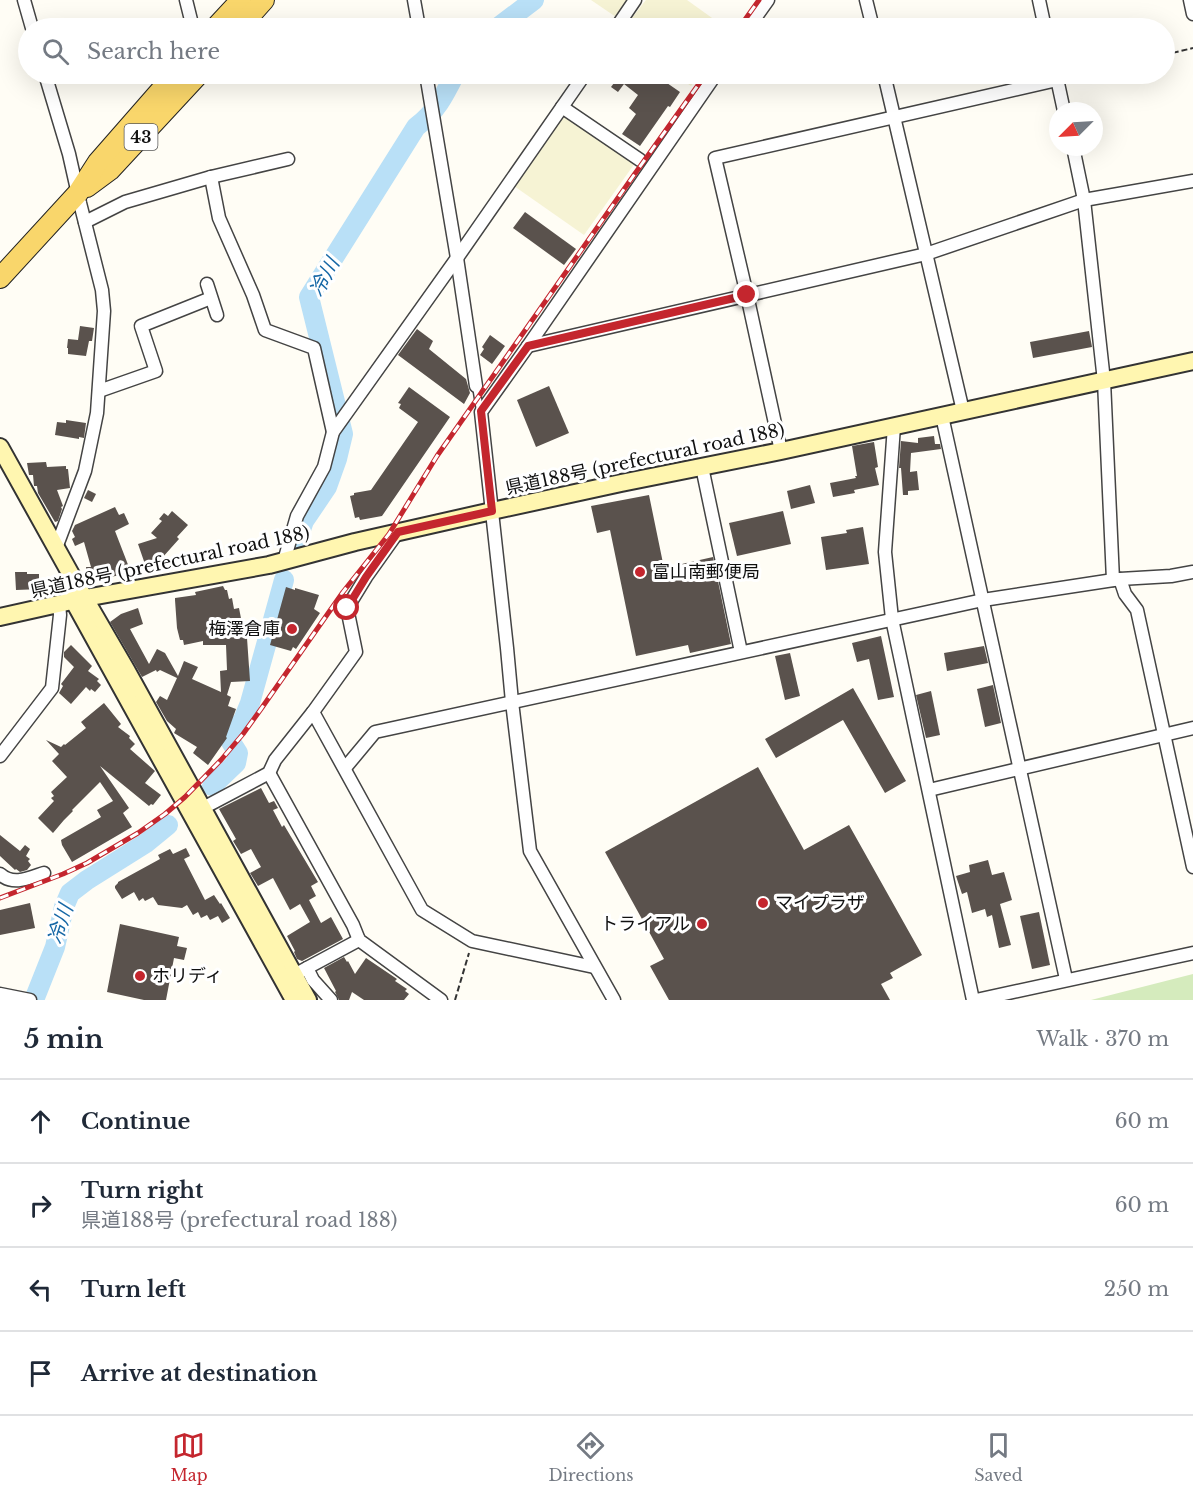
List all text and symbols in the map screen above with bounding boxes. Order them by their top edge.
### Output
search box [18,18,1175,84]
icon: search [39,35,72,68]
text: Search here [87,38,220,65]
north arrow [1049,102,1103,156]
road number: 43 [124,124,158,150]
water label: 冷川 [304,252,345,300]
route end [733,281,759,307]
street label: 県道188号 (prefectural road 188) [503,419,787,499]
street label: 県道188号 (prefectural road 188) [28,522,312,602]
place label: 富山南郵便局 [652,561,760,583]
marker: 富山南郵便局 [633,565,647,579]
route start [333,594,359,620]
place label: 梅澤倉庫 [208,618,280,640]
marker: 梅澤倉庫 [285,622,299,636]
place label: マイプラザ [775,892,865,914]
marker: マイプラザ [756,896,770,910]
water label: 冷川 [42,899,78,947]
place label: トライアル [600,913,690,935]
marker: トライアル [695,917,709,931]
place label: ホリディ [152,965,223,987]
marker: ホリディ [133,969,147,983]
text: 5 min [24,1023,103,1055]
text: Walk · 370 m [1037,1027,1169,1051]
icon: ahead [24,1105,57,1138]
text: Continue [81,1108,190,1135]
text: 60 m [1115,1109,1169,1133]
text: Turn right [81,1177,203,1204]
icon: right [24,1189,57,1222]
text: 60 m [1115,1193,1169,1217]
text: 県道188号 (prefectural road 188) [81,1208,397,1232]
icon: left [24,1273,57,1306]
text: Turn left [81,1276,186,1303]
text: 250 m [1104,1277,1169,1301]
icon: arrive [24,1357,57,1390]
text: Arrive at destination [81,1360,318,1387]
tab: Map [170,1429,208,1485]
tab: Directions [548,1429,633,1485]
tab: Saved [974,1429,1023,1485]

